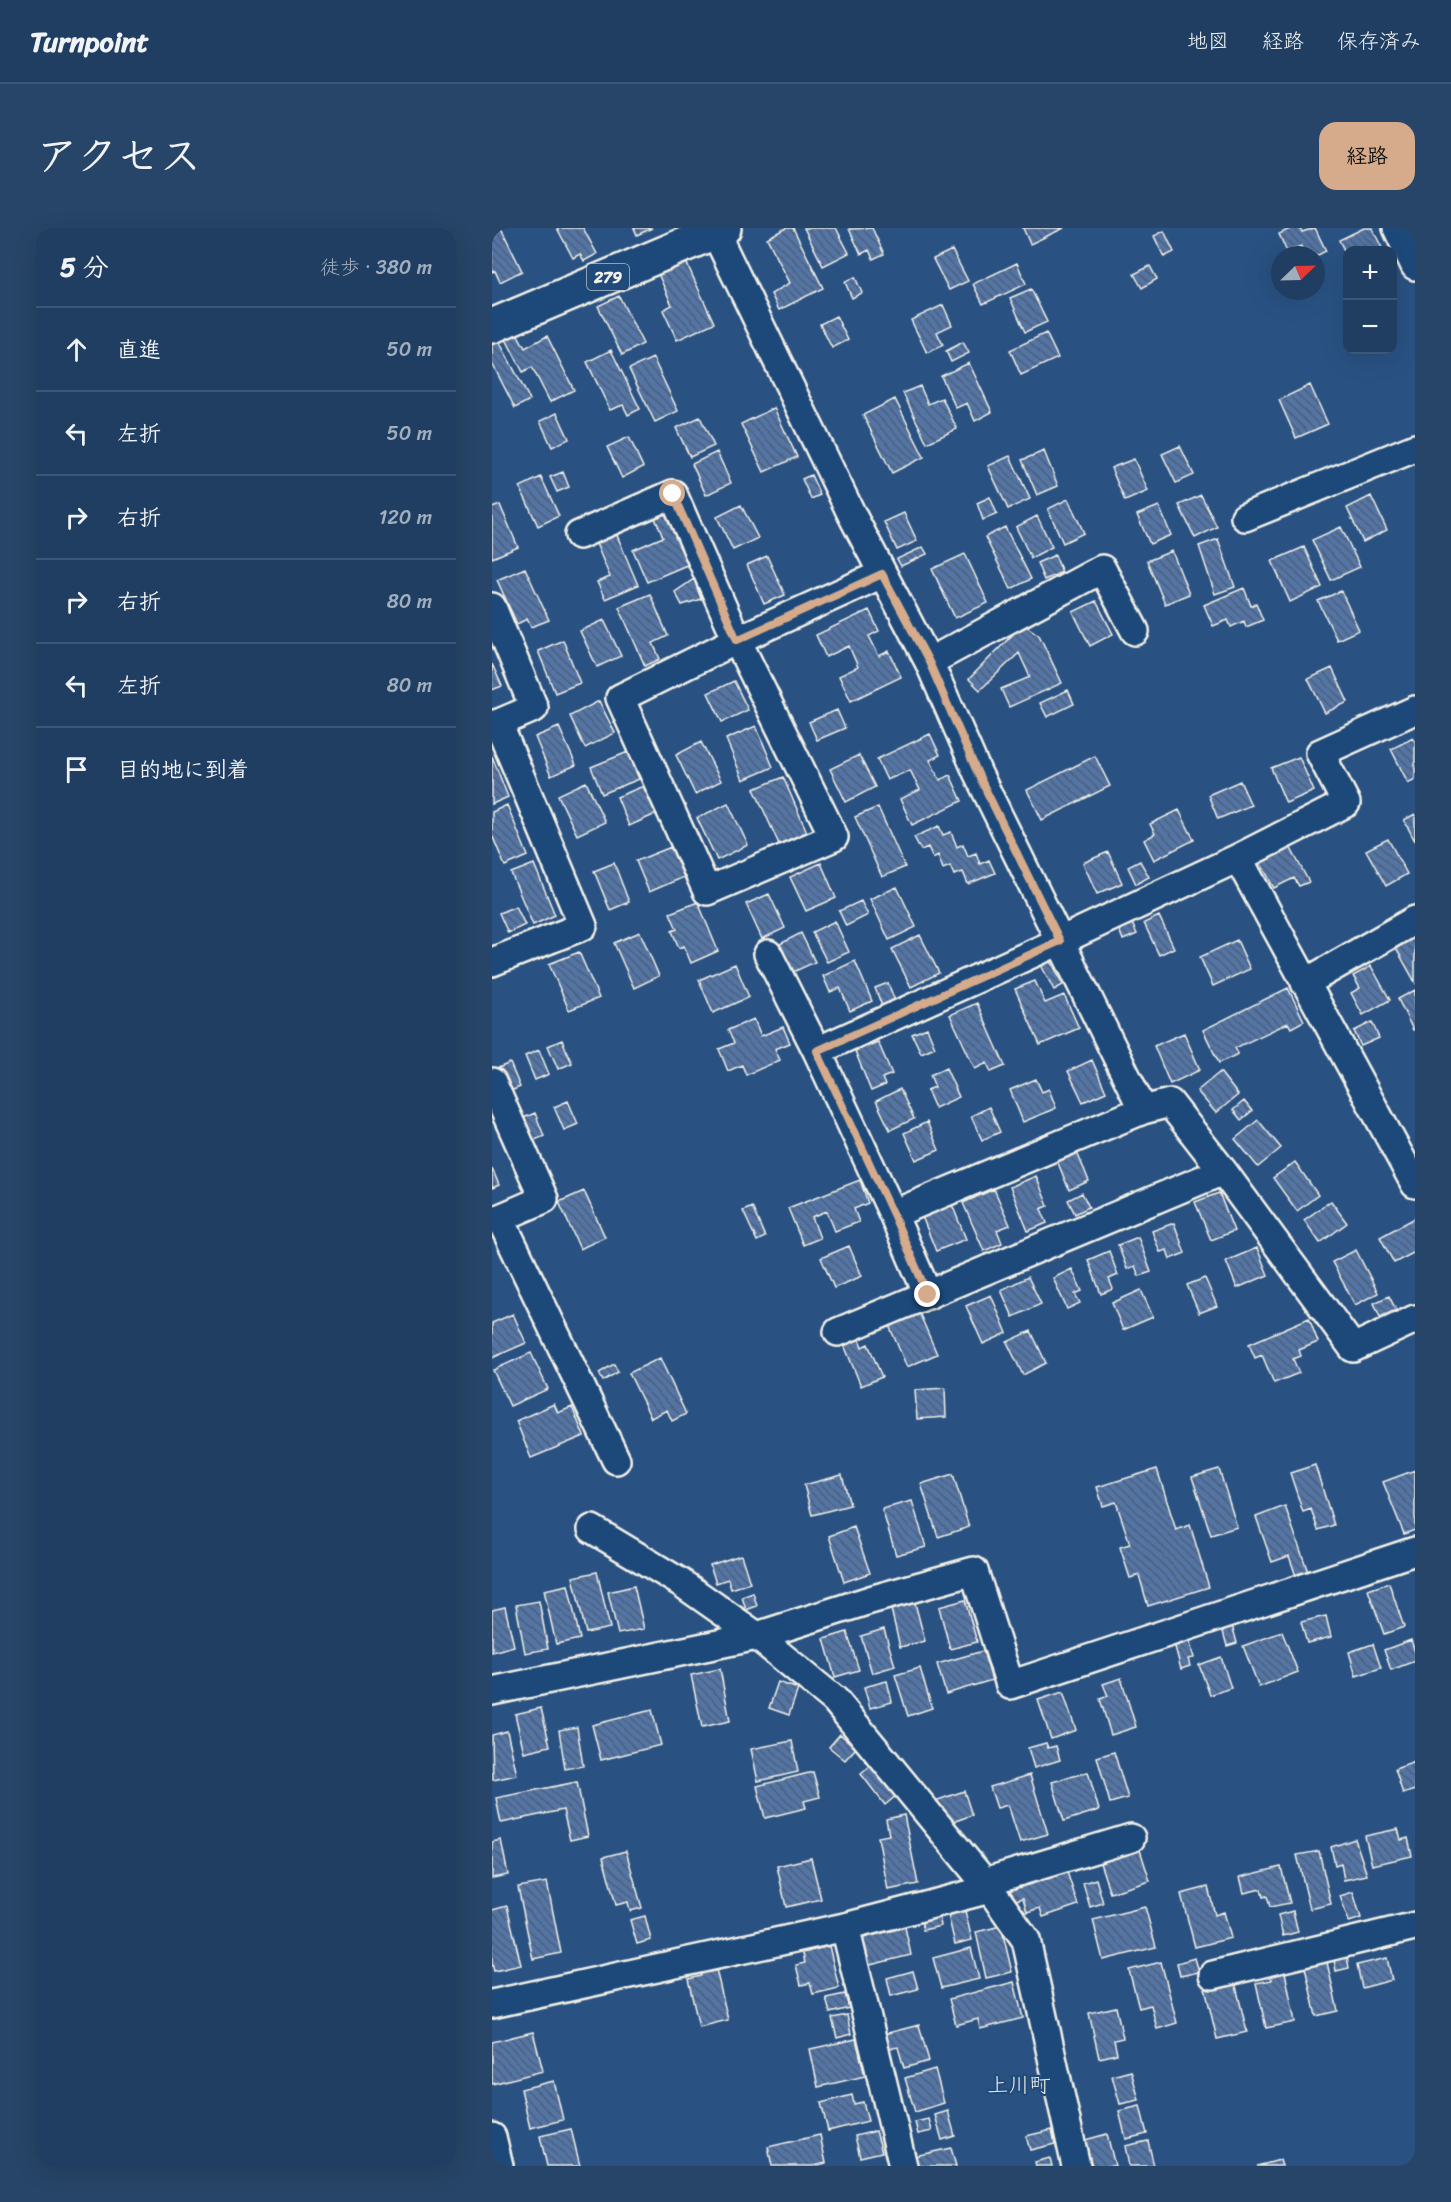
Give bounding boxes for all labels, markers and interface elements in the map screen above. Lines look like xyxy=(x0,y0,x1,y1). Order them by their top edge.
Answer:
text: Turnpoint xyxy=(30,17,149,66)
text: 地図 xyxy=(1187,22,1229,60)
text: 経路 xyxy=(1262,22,1304,60)
text: 保存済み xyxy=(1337,22,1421,60)
text: アクセス xyxy=(36,119,201,193)
button: 経路 xyxy=(1319,122,1415,190)
text: 5 分 xyxy=(60,244,109,290)
north arrow xyxy=(1271,246,1325,300)
map controls xyxy=(1343,246,1397,354)
button: + xyxy=(1343,246,1397,300)
text: 徒歩 · 380 m xyxy=(320,250,432,285)
road number: 279 xyxy=(587,264,629,290)
button: − xyxy=(1343,300,1397,354)
text: 直進 xyxy=(117,330,161,369)
text: 50 m xyxy=(387,332,432,367)
icon: ahead xyxy=(60,333,93,366)
text: 左折 xyxy=(117,414,161,453)
text: 50 m xyxy=(387,416,432,451)
icon: left xyxy=(60,417,93,450)
route start xyxy=(659,480,685,506)
text: 右折 xyxy=(117,498,161,537)
text: 120 m xyxy=(379,500,432,535)
icon: right xyxy=(60,501,93,534)
text: 右折 xyxy=(117,582,161,621)
text: 80 m xyxy=(387,584,432,619)
icon: right xyxy=(60,585,93,618)
text: 左折 xyxy=(117,666,161,705)
text: 80 m xyxy=(387,668,432,703)
icon: left xyxy=(60,669,93,702)
text: 目的地に到着 xyxy=(117,750,249,789)
icon: arrive xyxy=(60,753,93,786)
route end xyxy=(914,1281,940,1307)
district label: 上川町 xyxy=(988,2066,1051,2104)

